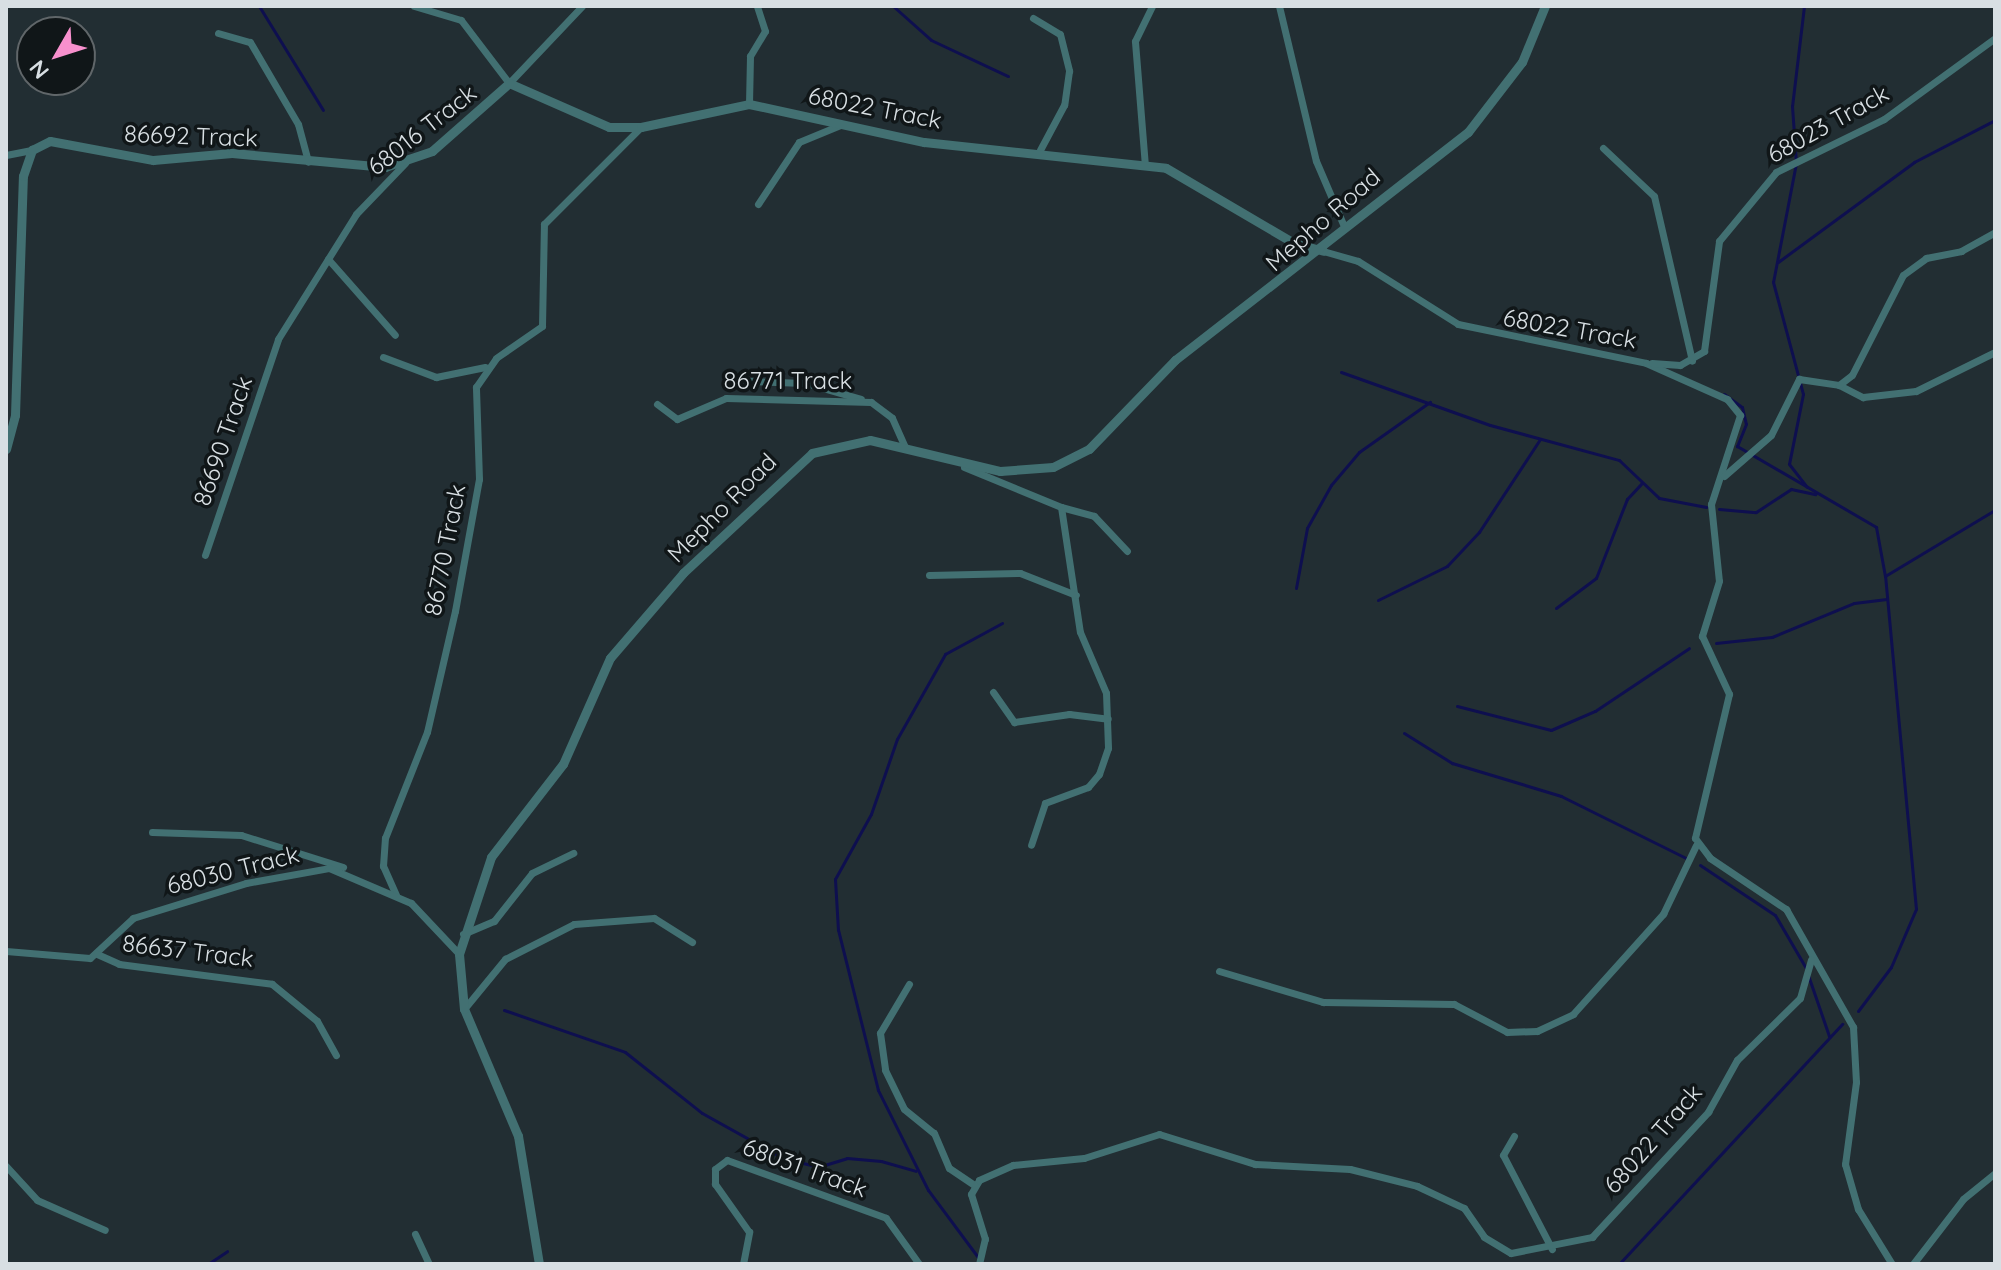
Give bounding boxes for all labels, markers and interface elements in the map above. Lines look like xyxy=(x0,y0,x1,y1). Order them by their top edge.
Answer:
north arrow xyxy=(16,16,96,96)
text: N xyxy=(23,55,55,85)
street label: 68016 Track xyxy=(362,79,482,181)
street label: 68023 Track xyxy=(1762,79,1894,169)
street label: 68022 Track xyxy=(806,81,944,135)
street label: 86692 Track xyxy=(124,119,258,153)
street label: Mepho Road xyxy=(1260,162,1386,278)
street label: 68022 Track xyxy=(1501,303,1639,355)
street label: 86771 Track xyxy=(724,367,852,395)
street label: 86690 Track xyxy=(187,373,259,509)
street label: Mepho Road xyxy=(662,448,782,568)
street label: 86770 Track xyxy=(418,482,472,618)
street label: 68030 Track xyxy=(164,840,302,900)
street label: 86637 Track xyxy=(121,929,255,973)
street label: 68022 Track xyxy=(1598,1079,1708,1199)
street label: 68031 Track xyxy=(739,1132,871,1204)

